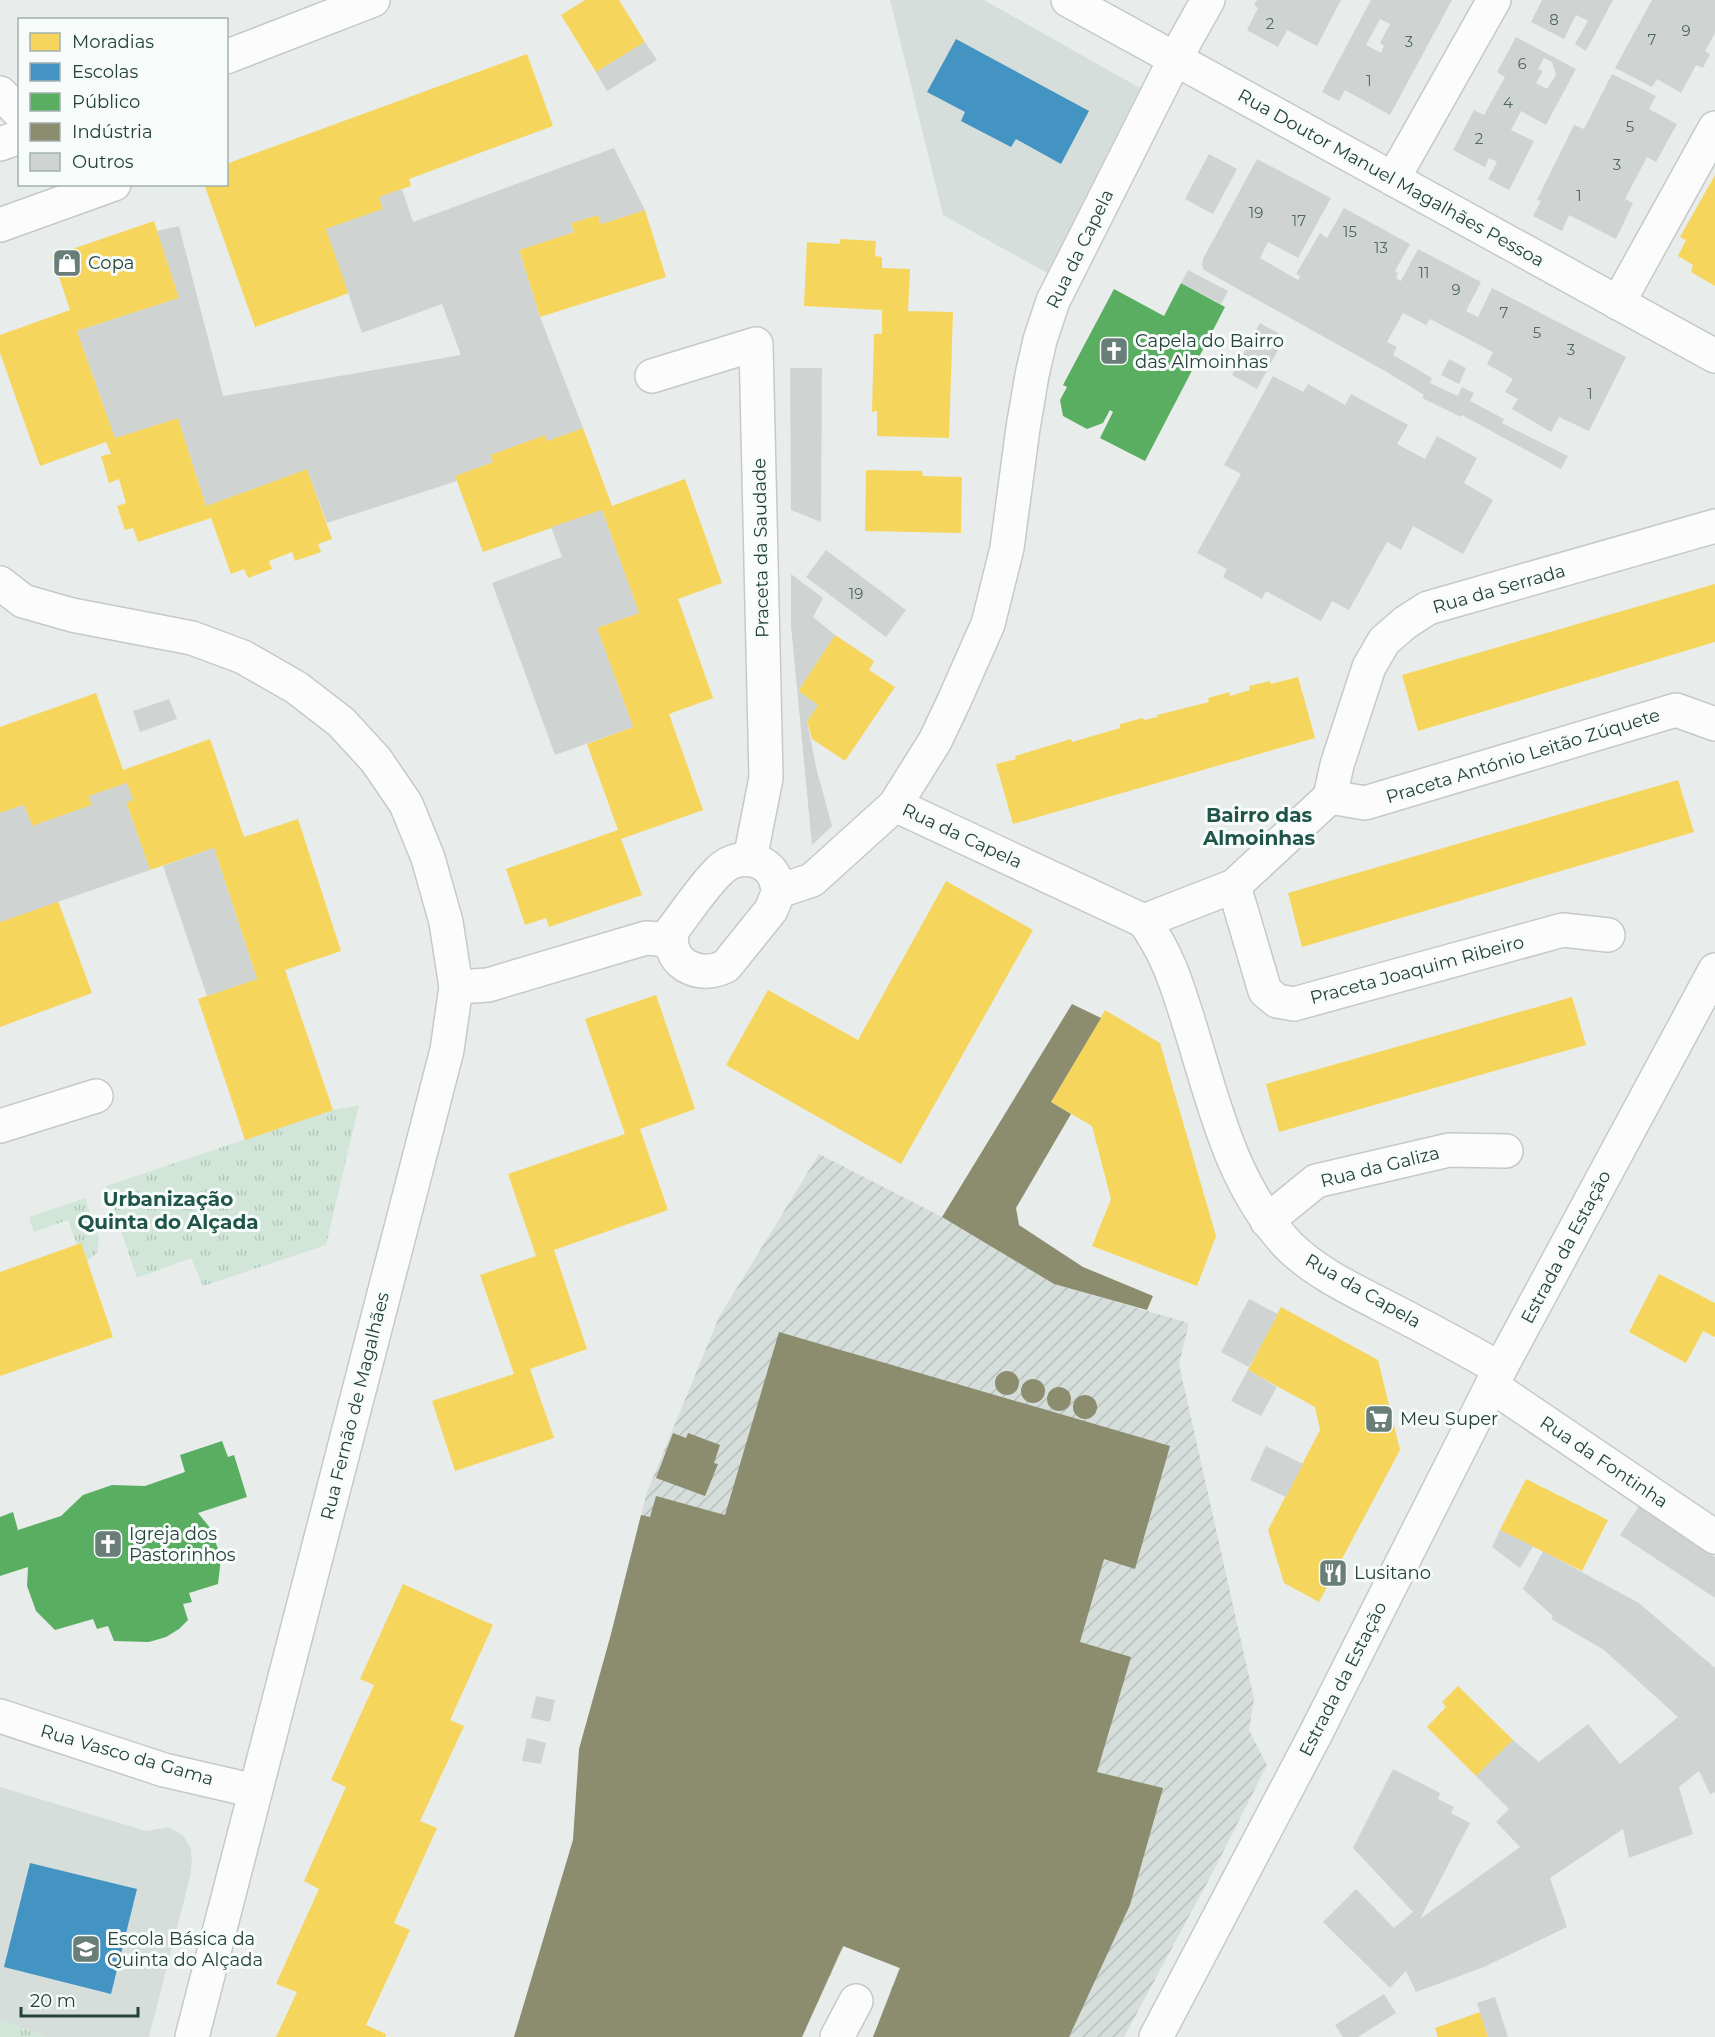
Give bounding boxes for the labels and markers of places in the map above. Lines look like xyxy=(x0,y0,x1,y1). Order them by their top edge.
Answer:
shop icon: Copa xyxy=(51,247,83,279)
place label: Copa xyxy=(88,252,134,274)
place label: Capela do Bairro das Almoinhas xyxy=(1135,330,1284,373)
church icon: Capela do Bairro das Almoinhas xyxy=(1098,335,1130,367)
supermarket icon: Meu Super xyxy=(1363,1403,1395,1435)
place label: Meu Super xyxy=(1400,1408,1498,1430)
place label: Igreja dos Pastorinhos xyxy=(129,1523,236,1566)
church icon: Igreja dos Pastorinhos xyxy=(92,1528,124,1560)
restaurant icon: Lusitano xyxy=(1317,1557,1349,1589)
place label: Lusitano xyxy=(1354,1562,1431,1584)
place label: Escola Básica da Quinta do Alçada xyxy=(107,1928,263,1971)
school or university icon: Escola Básica da Quinta do Alçada xyxy=(70,1933,102,1965)

